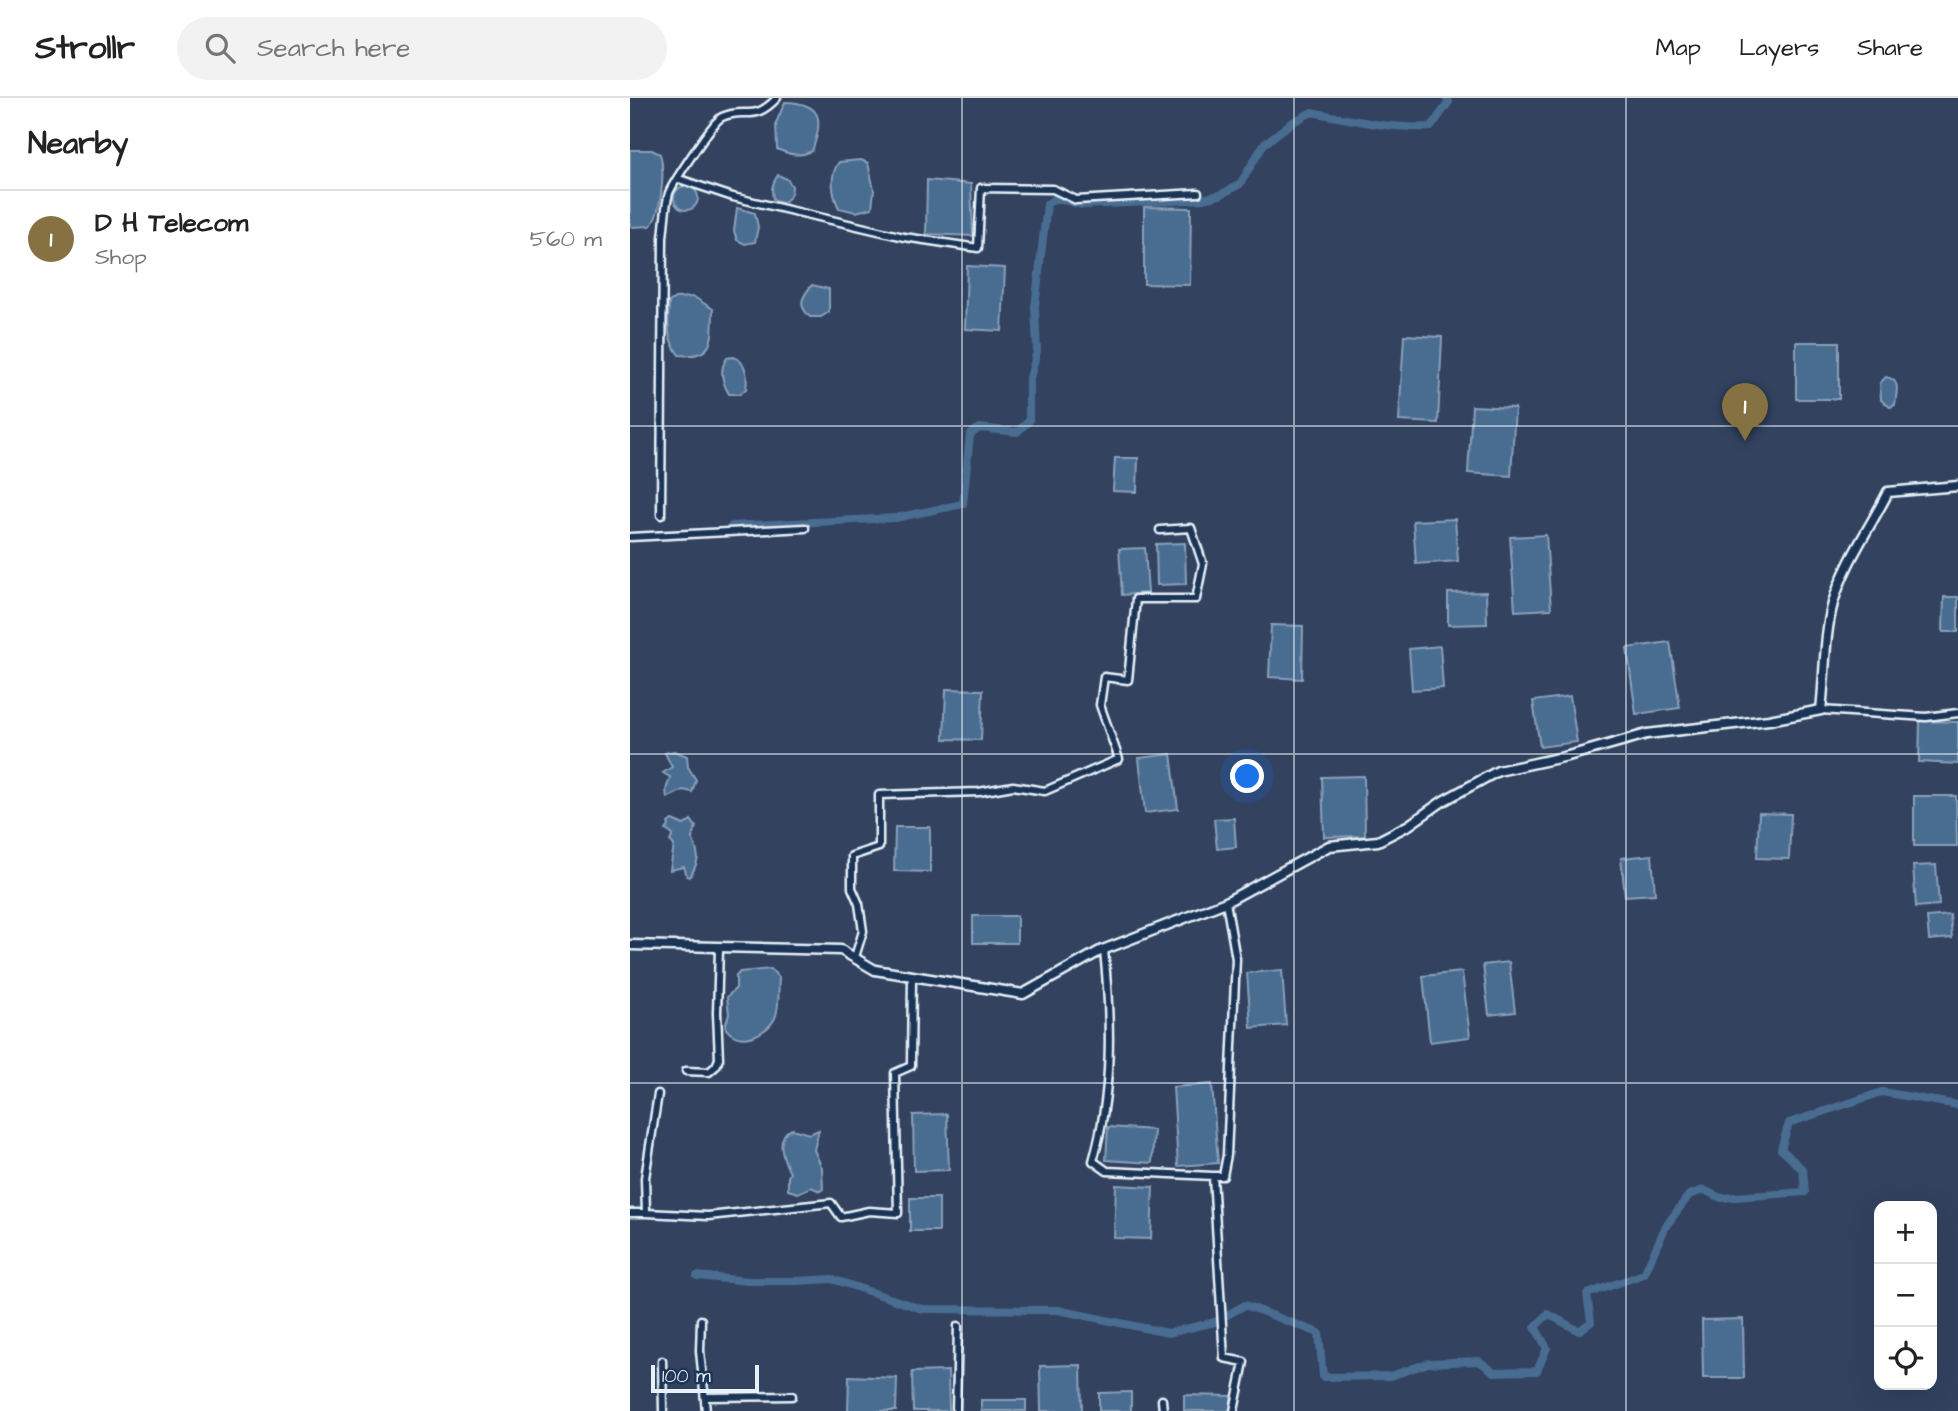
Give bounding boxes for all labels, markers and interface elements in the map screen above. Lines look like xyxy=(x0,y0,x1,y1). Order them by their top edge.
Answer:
search box xyxy=(177,17,667,80)
text: Strollr xyxy=(35,25,135,71)
icon: search xyxy=(201,29,239,67)
text: Search here xyxy=(257,30,410,66)
text: Map xyxy=(1656,31,1701,65)
text: Layers xyxy=(1739,31,1819,65)
text: Share xyxy=(1857,31,1923,65)
text: Nearby xyxy=(28,123,128,165)
text: D H Telecom xyxy=(95,205,248,241)
text: 1 xyxy=(50,223,52,255)
text: 560 m xyxy=(530,223,602,255)
text: Shop xyxy=(95,241,147,273)
pin: 1 xyxy=(1722,383,1768,441)
your location xyxy=(1230,759,1264,793)
map controls xyxy=(1874,1201,1937,1390)
button: + xyxy=(1874,1201,1937,1264)
button: − xyxy=(1874,1264,1937,1327)
button: locate xyxy=(1874,1327,1937,1390)
scale bar xyxy=(651,1362,760,1394)
text: 100 m xyxy=(662,1363,711,1390)

